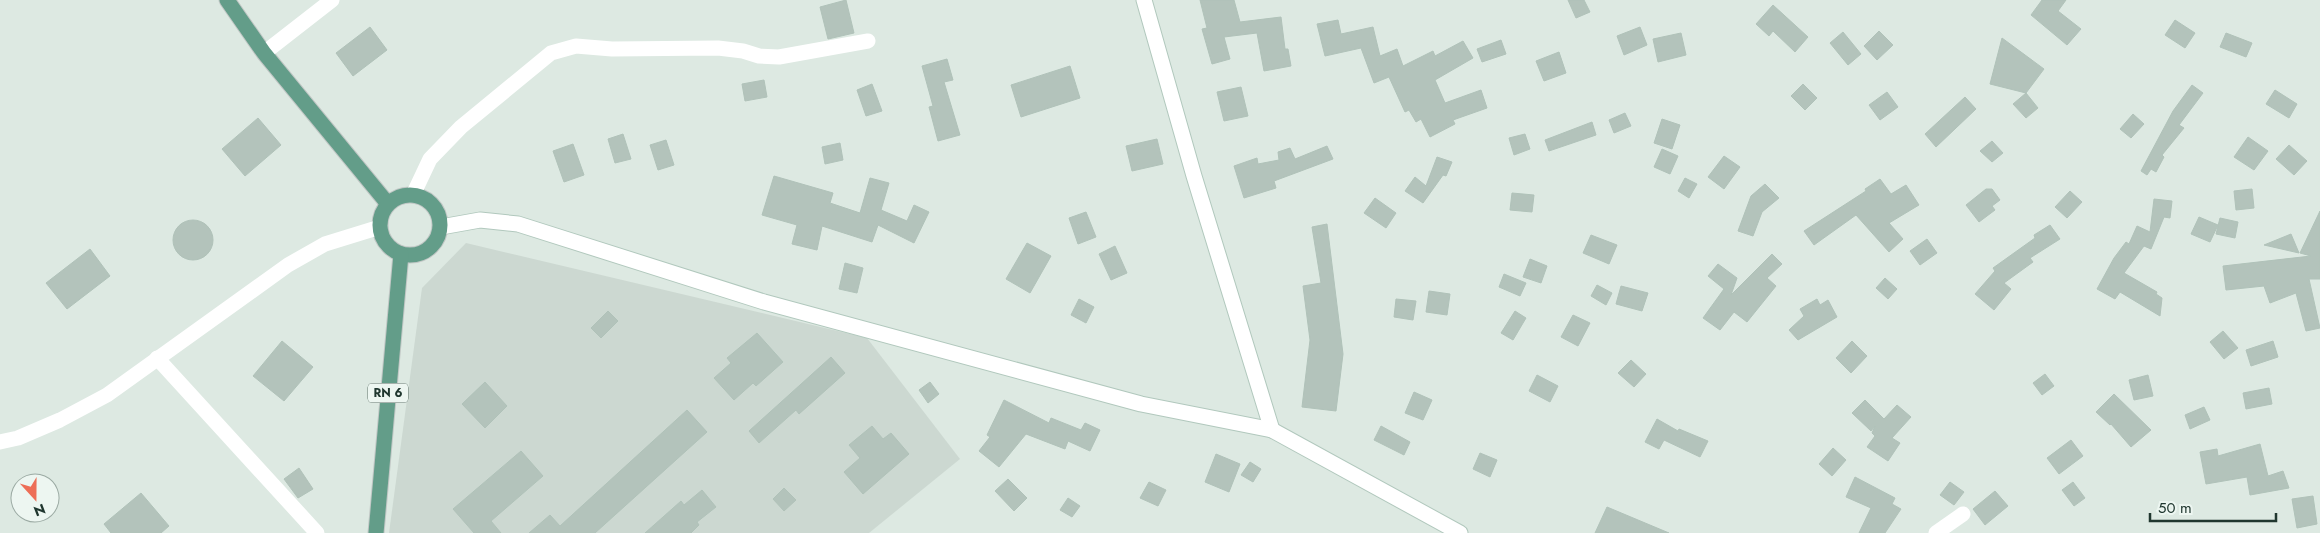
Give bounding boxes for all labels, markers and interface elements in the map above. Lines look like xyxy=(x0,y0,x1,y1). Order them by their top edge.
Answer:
road number: RN 6 xyxy=(368,383,408,402)
north arrow xyxy=(10,473,60,523)
scale bar xyxy=(2150,490,2276,522)
text: 50 m xyxy=(2158,497,2192,519)
text: N xyxy=(31,499,48,521)

